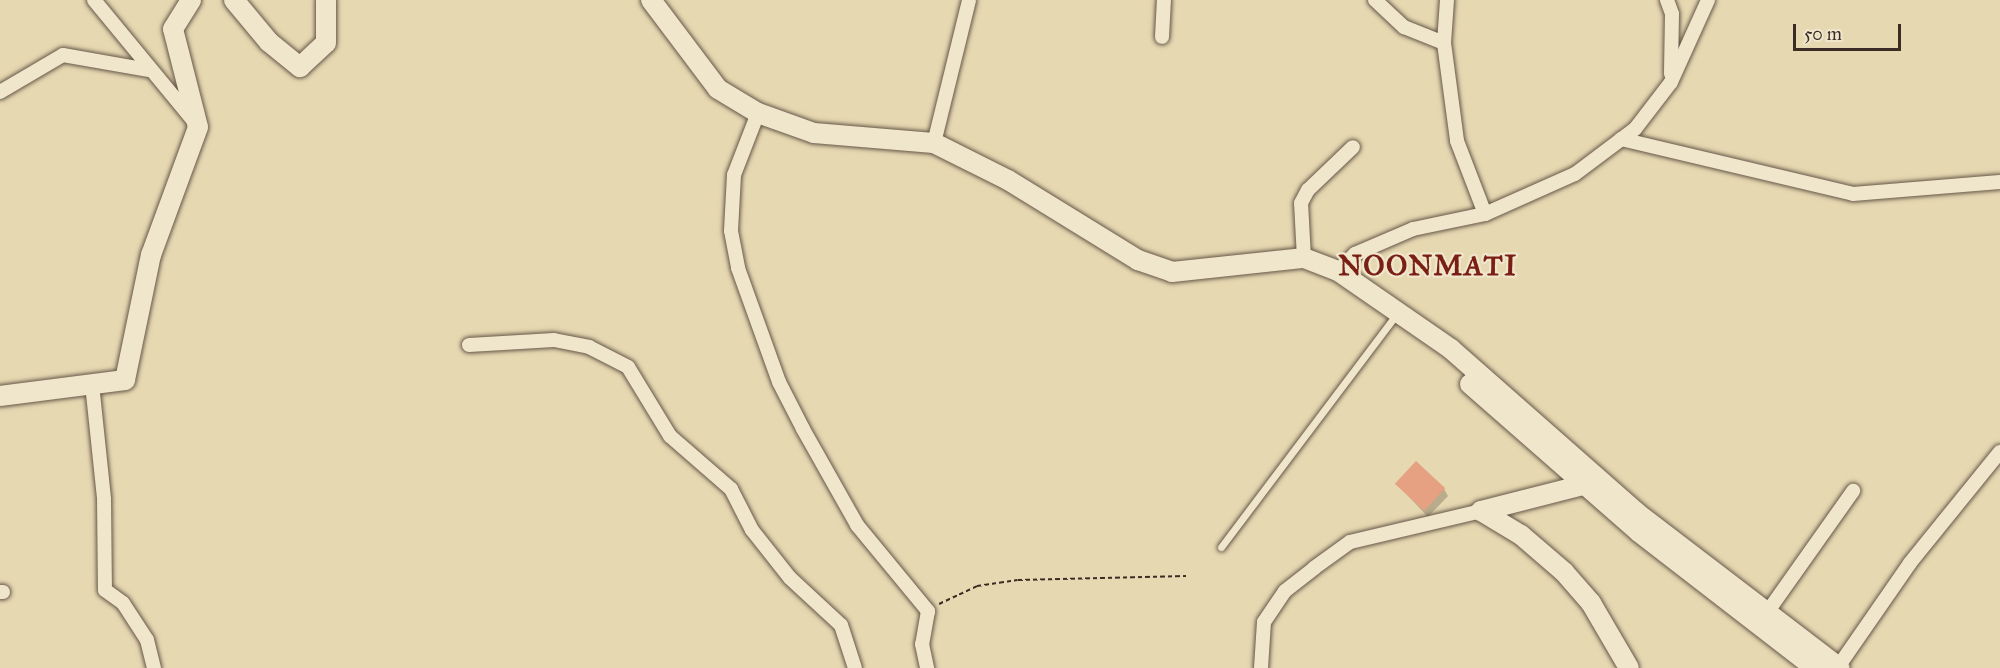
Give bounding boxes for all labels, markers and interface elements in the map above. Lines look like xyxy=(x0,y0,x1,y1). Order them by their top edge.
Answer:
scale bar xyxy=(1796,12,1904,50)
text: 50 m xyxy=(1804,23,1842,45)
district label: NOONMATI xyxy=(1338,249,1518,283)

